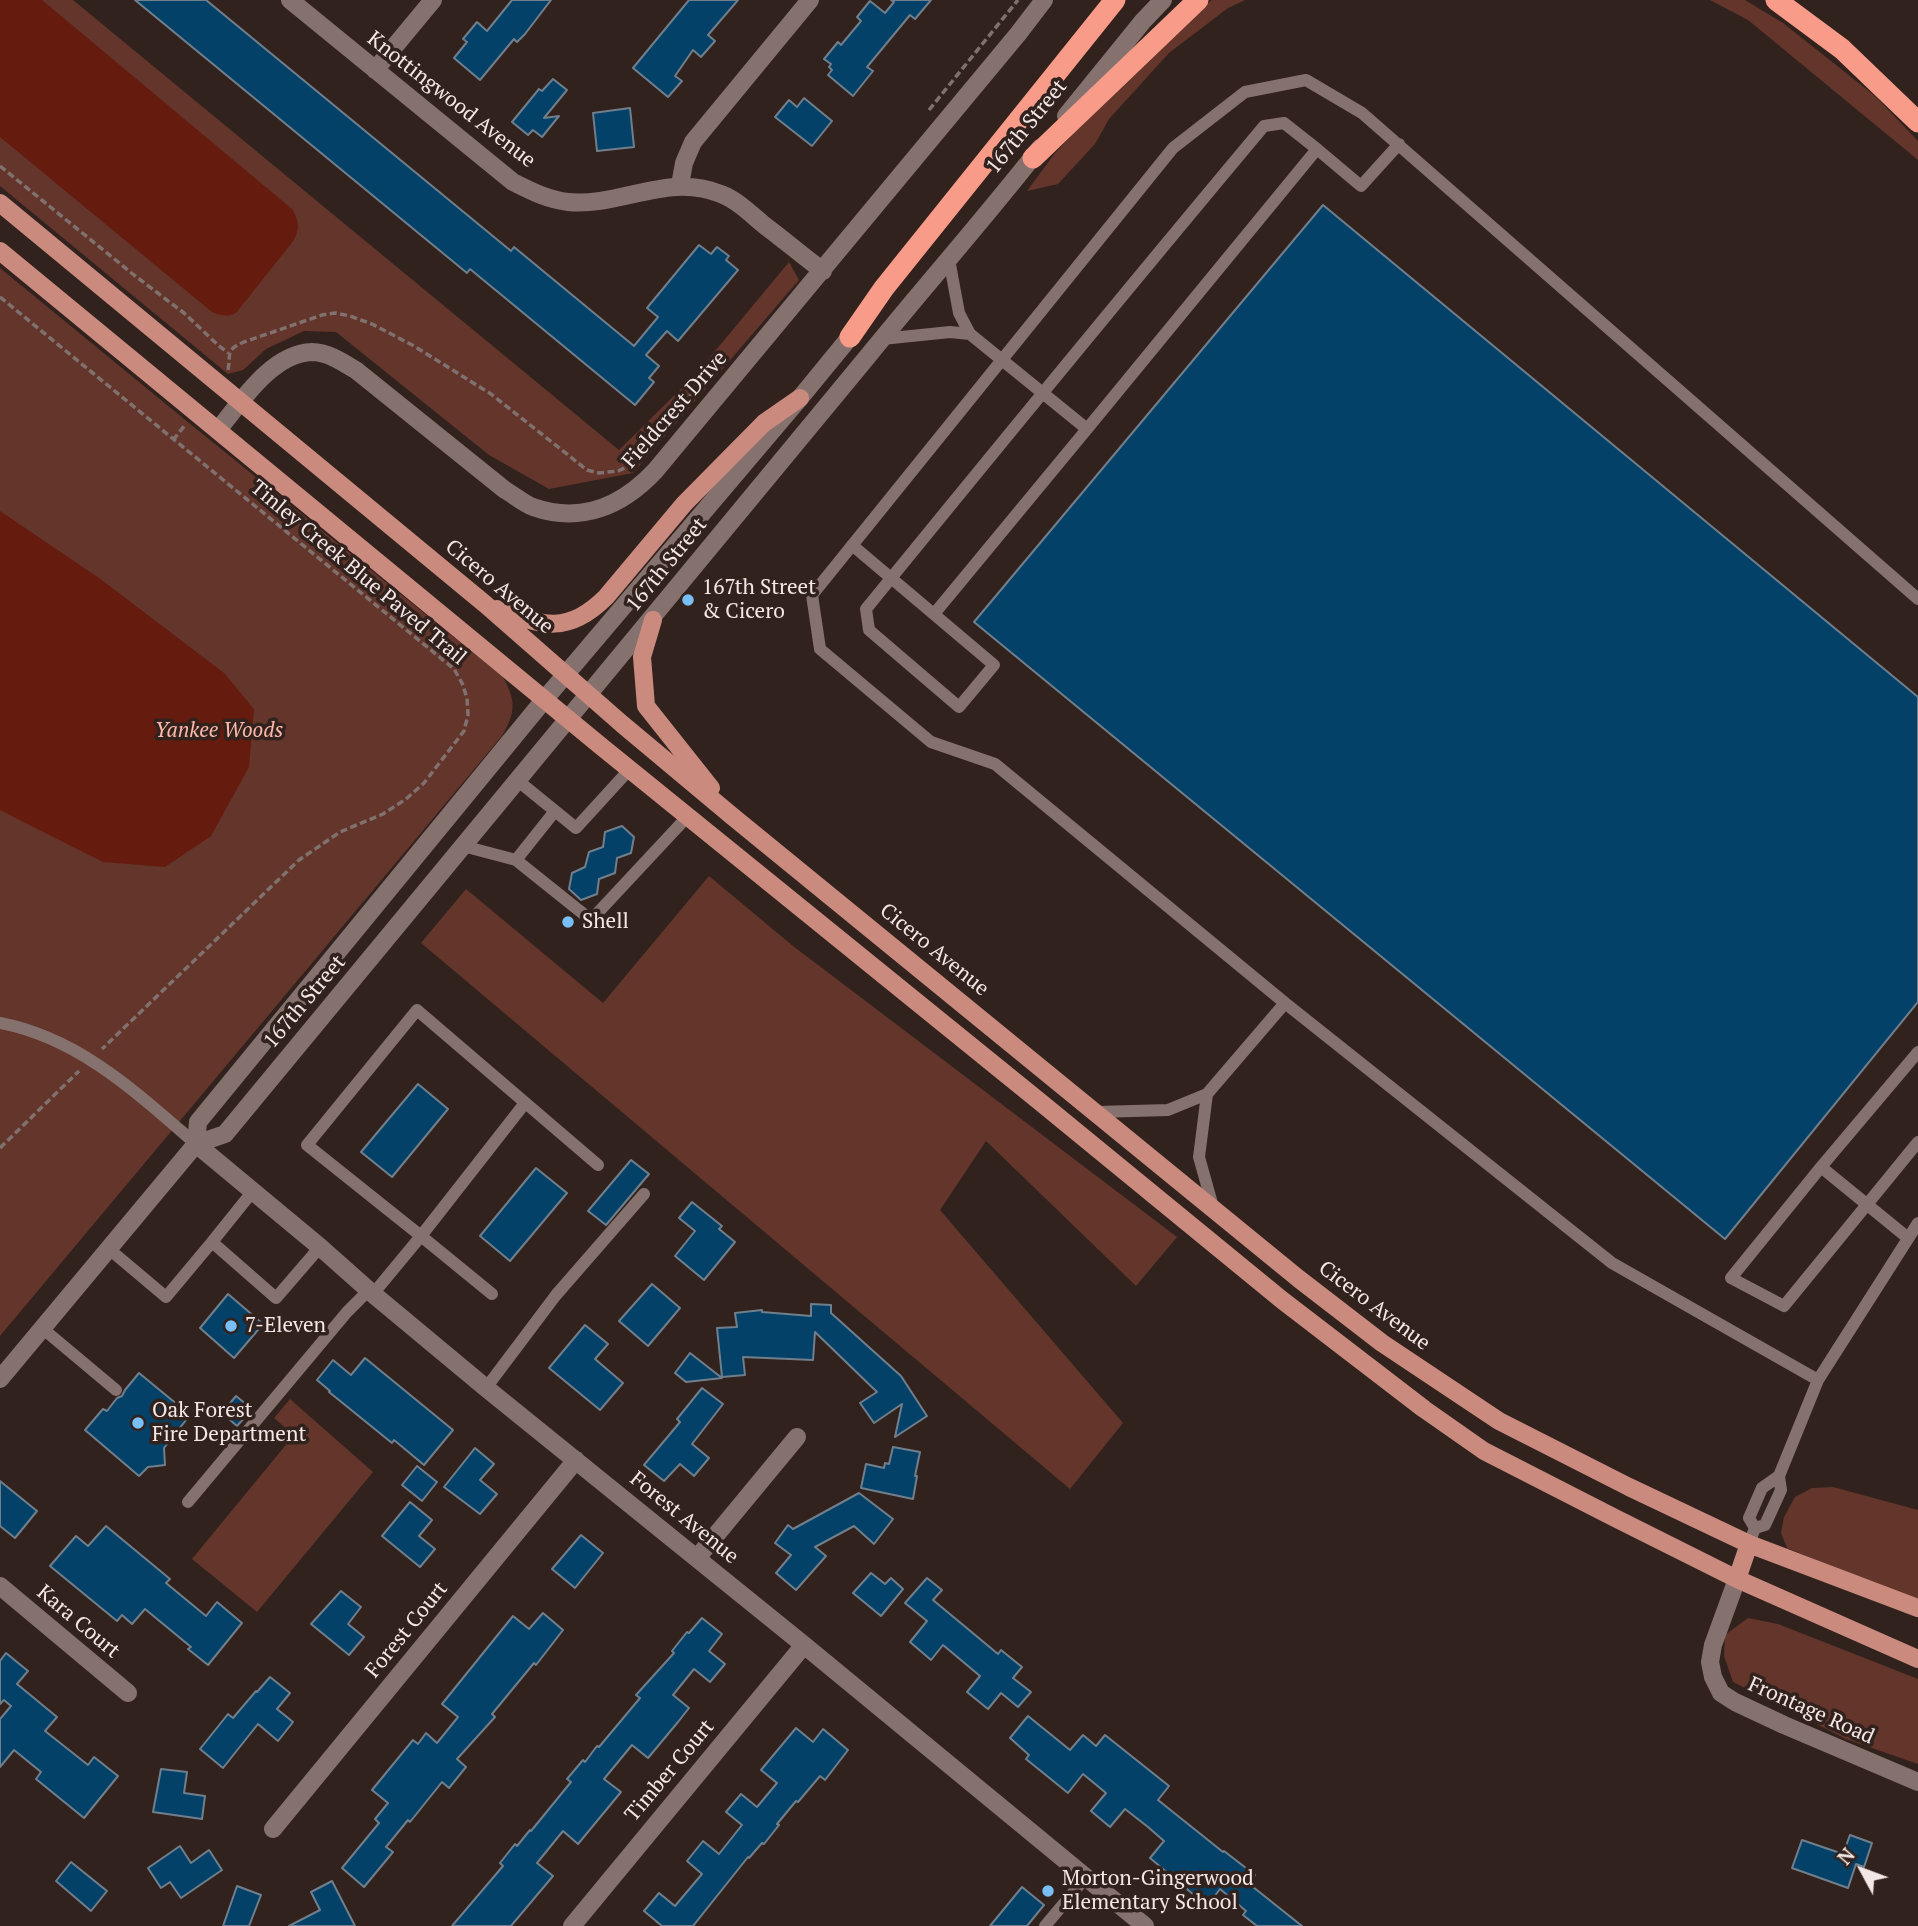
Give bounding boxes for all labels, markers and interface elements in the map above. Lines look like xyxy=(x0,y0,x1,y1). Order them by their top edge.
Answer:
street label: Knottingwood Avenue xyxy=(362,26,540,174)
street label: 167th Street xyxy=(981,75,1073,179)
street label: Fieldcrest Drive xyxy=(617,346,733,474)
street label: Tinley Creek Blue Paved Trail xyxy=(245,475,471,671)
street label: 167th Street xyxy=(621,513,713,617)
street label: Cicero Avenue xyxy=(440,534,558,640)
place label: 167th Street & Cicero xyxy=(702,575,816,625)
marker: 167th Street & Cicero xyxy=(680,592,696,608)
park label: Yankee Woods xyxy=(155,718,283,744)
street label: Cicero Avenue xyxy=(874,898,994,1002)
place label: Shell xyxy=(582,909,629,935)
marker: Shell xyxy=(560,914,576,930)
street label: 167th Street xyxy=(259,950,351,1054)
street label: Cicero Avenue xyxy=(1313,1256,1435,1356)
place label: 7-Eleven xyxy=(245,1313,326,1339)
marker: 7-Eleven xyxy=(223,1318,239,1334)
place label: Oak Forest Fire Department xyxy=(152,1398,306,1448)
marker: Oak Forest Fire Department xyxy=(130,1415,146,1431)
street label: Forest Avenue xyxy=(625,1467,743,1569)
street label: Forest Court xyxy=(361,1577,453,1683)
street label: Kara Court xyxy=(31,1580,125,1664)
street label: Frontage Road xyxy=(1744,1672,1878,1750)
street label: Timber Court xyxy=(620,1715,720,1827)
north arrow xyxy=(1827,1835,1897,1905)
text: N xyxy=(1832,1842,1860,1870)
place label: Morton-Gingerwood Elementary School xyxy=(1062,1866,1254,1916)
marker: Morton-Gingerwood Elementary School xyxy=(1040,1883,1056,1899)

